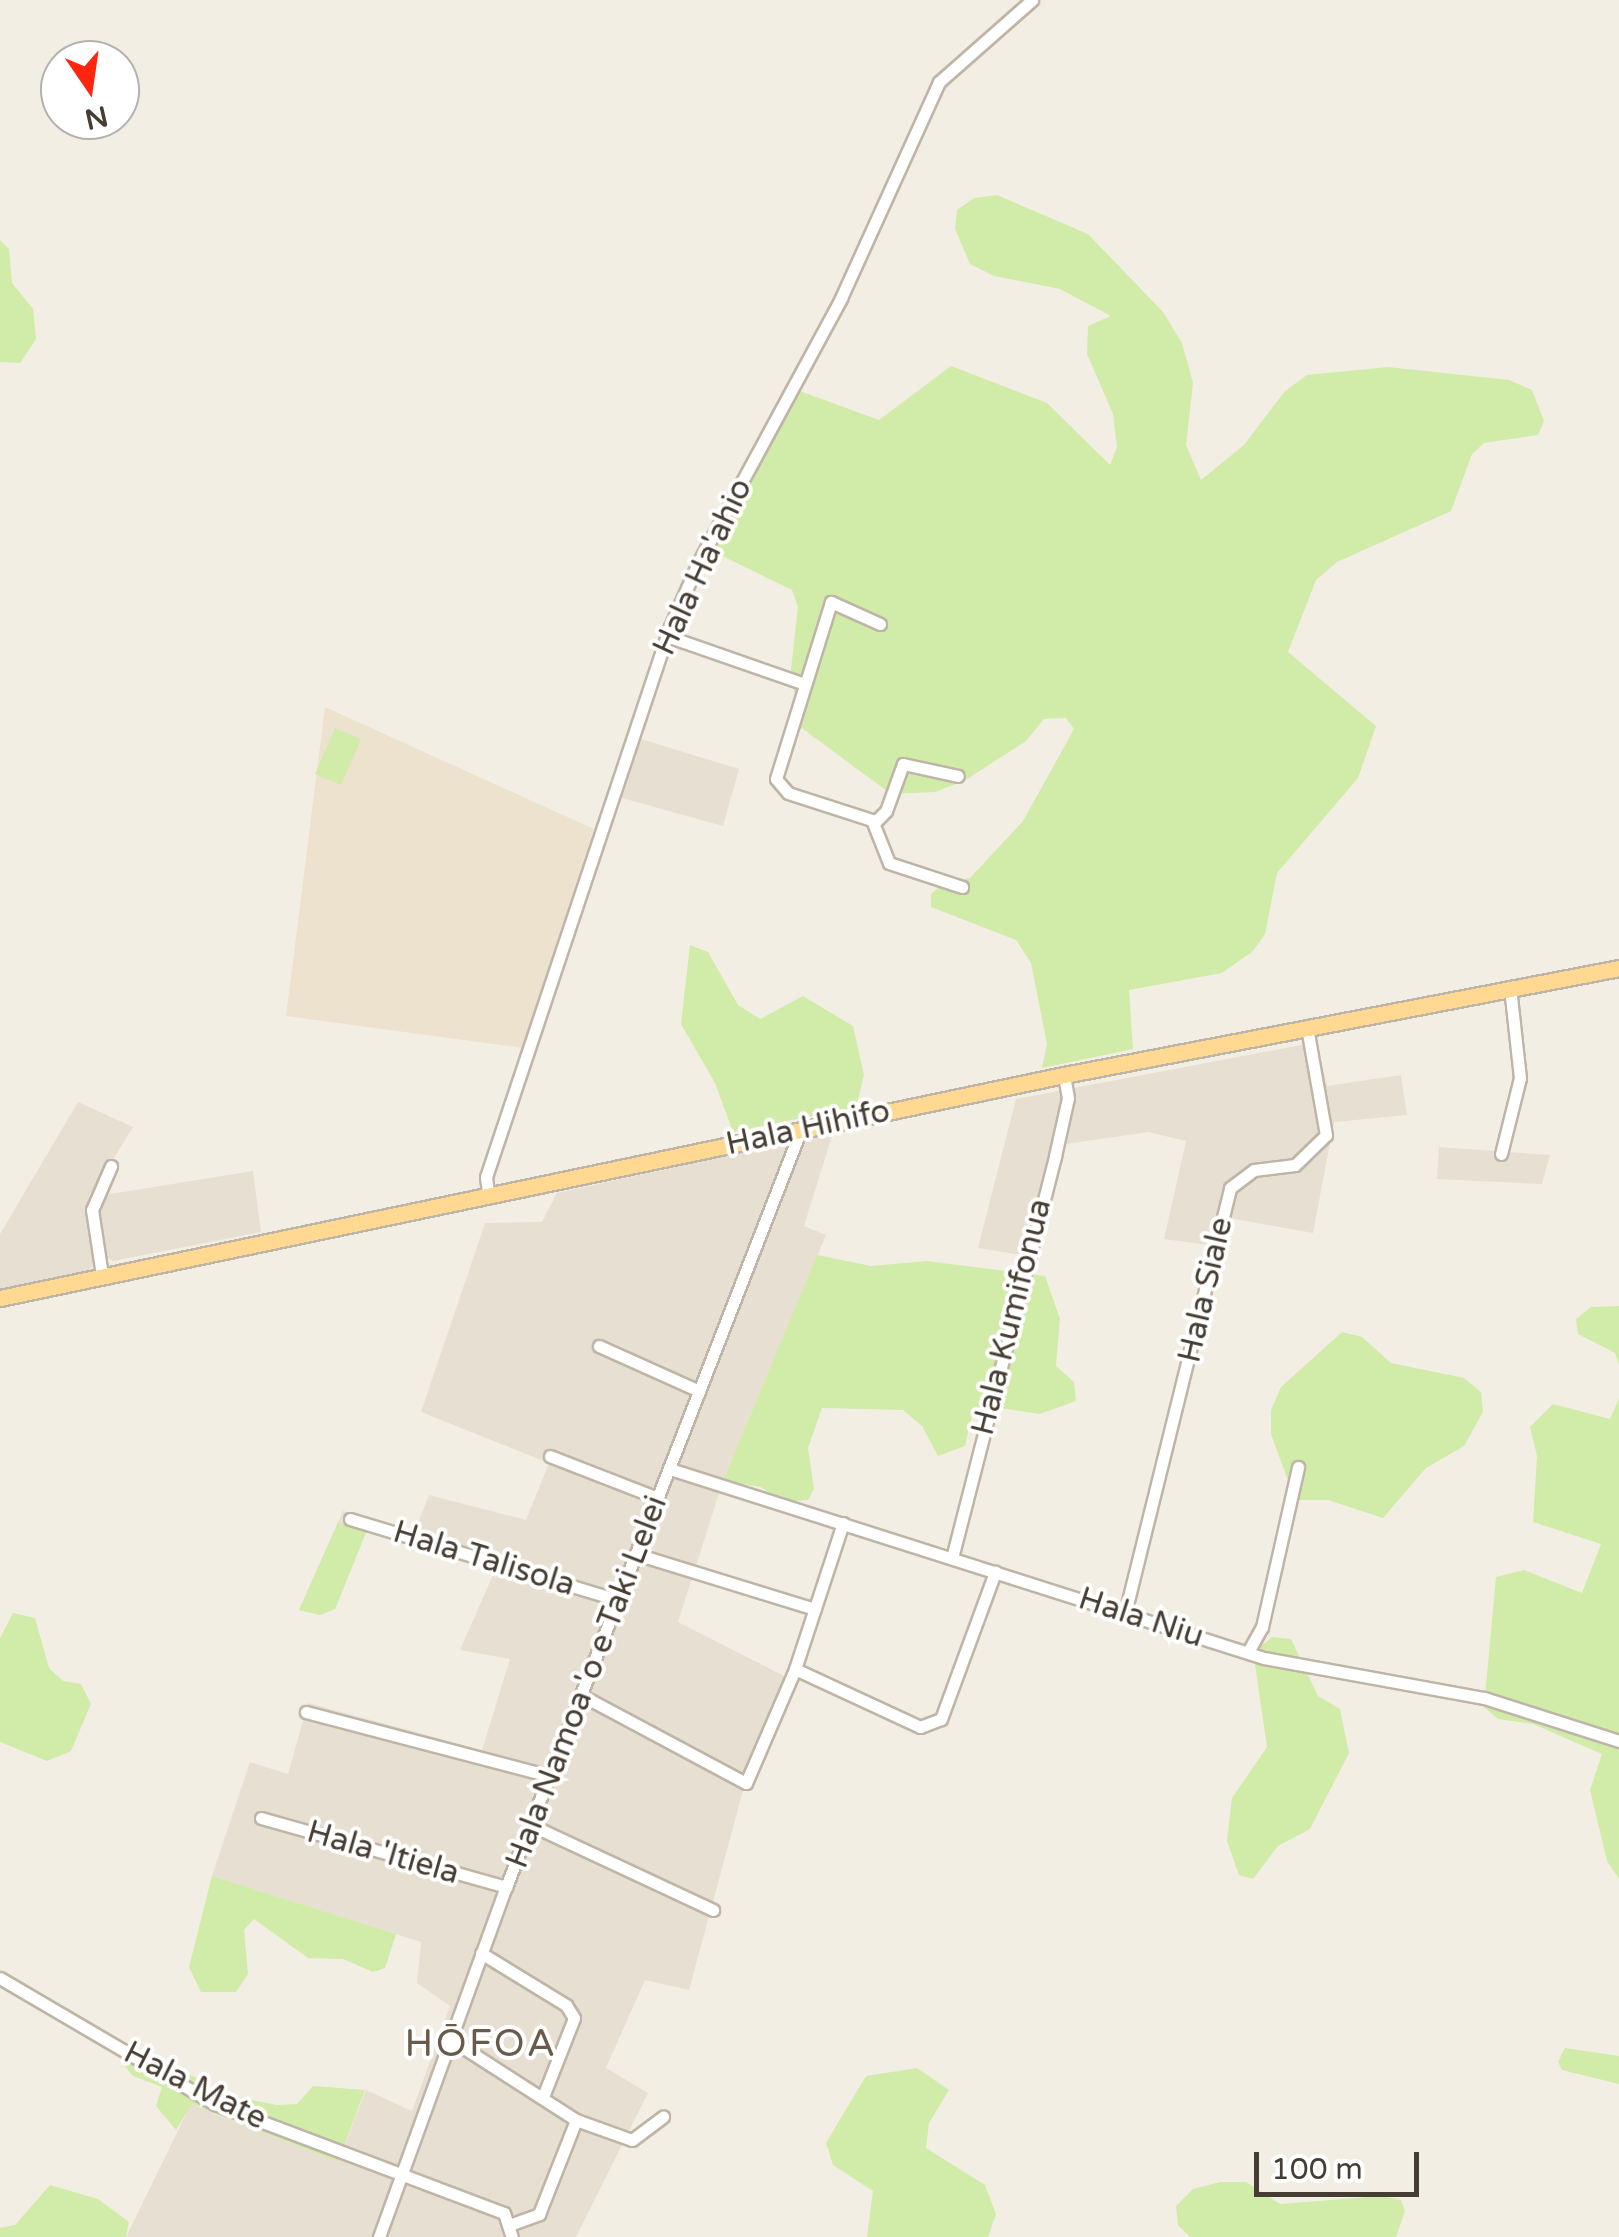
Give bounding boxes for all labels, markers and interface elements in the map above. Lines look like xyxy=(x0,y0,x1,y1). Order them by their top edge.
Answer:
north arrow xyxy=(40,40,140,140)
text: N xyxy=(82,98,111,136)
street label: Hala Ha'ahio xyxy=(645,473,761,661)
street label: Hala Hihifo xyxy=(723,1092,893,1164)
street label: Hala Kumifonua xyxy=(964,1195,1060,1439)
street label: Hala Siale xyxy=(1171,1214,1241,1366)
street label: Hala Namoa 'o e Taki Lelei xyxy=(498,1490,676,1874)
street label: Hala Talisola xyxy=(388,1513,580,1605)
street label: Hala Niu xyxy=(1074,1580,1208,1656)
street label: Hala 'Itiela xyxy=(302,1813,464,1893)
district label: HŌFOA xyxy=(404,2022,558,2068)
street label: Hala Mate xyxy=(117,2034,273,2138)
scale bar xyxy=(1259,2132,1424,2194)
text: 100 m xyxy=(1271,2151,1363,2188)

